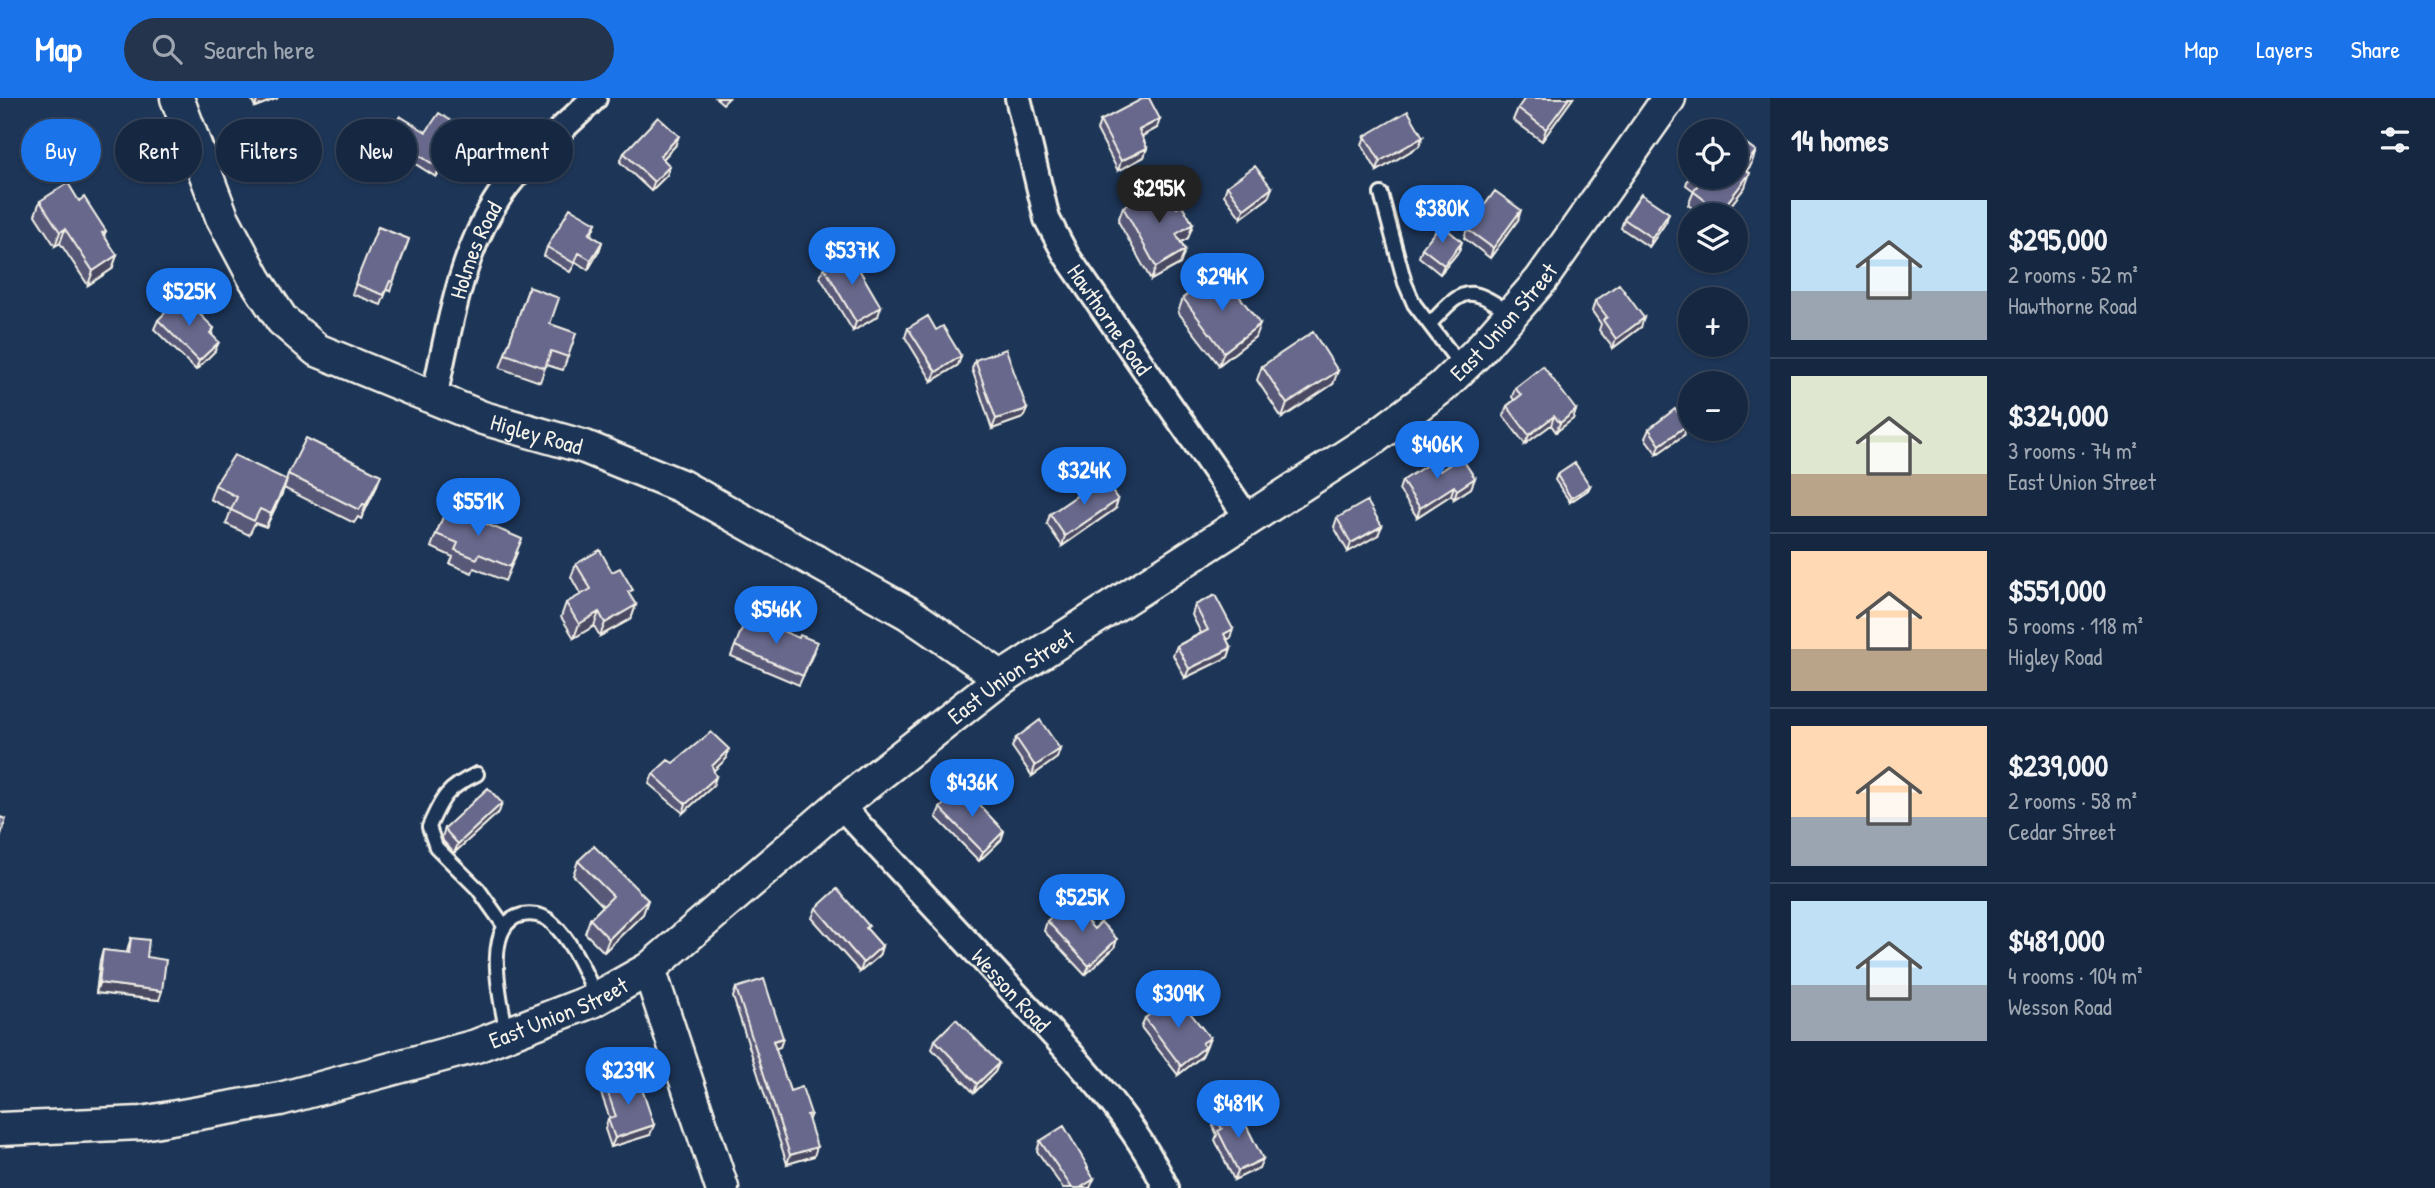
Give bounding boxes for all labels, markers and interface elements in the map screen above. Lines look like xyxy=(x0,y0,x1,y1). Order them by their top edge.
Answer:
search box xyxy=(124,18,614,81)
text: Map xyxy=(35,27,82,71)
icon: search xyxy=(148,30,186,68)
text: Search here xyxy=(204,32,315,67)
text: Map xyxy=(2184,33,2218,65)
text: Layers xyxy=(2256,33,2313,65)
text: Share xyxy=(2351,33,2400,65)
chip: Buy xyxy=(21,119,101,182)
chip: Rent xyxy=(115,119,202,182)
chip: Filters xyxy=(216,119,322,182)
chip: New xyxy=(336,119,417,182)
chip: Apartment xyxy=(431,119,573,182)
map controls xyxy=(1678,119,1748,441)
button: locate xyxy=(1678,119,1748,189)
text: 14 homes xyxy=(1791,120,1889,160)
icon: filters xyxy=(2376,121,2414,159)
pin: $295K xyxy=(1110,166,1208,225)
text: $295K xyxy=(1133,172,1185,203)
pin: $380K xyxy=(1393,186,1491,245)
text: $380K xyxy=(1415,192,1469,223)
street label: Holmes Road xyxy=(441,195,508,302)
button: layers xyxy=(1678,203,1748,273)
text: $295,000 xyxy=(2008,219,2107,259)
pin: $537K xyxy=(803,228,901,287)
icon: home xyxy=(1847,228,1931,312)
text: $537K xyxy=(824,234,880,265)
pin: $294K xyxy=(1173,254,1271,313)
street label: East Union Street xyxy=(1442,256,1565,387)
street label: Hawthorne Road xyxy=(1061,257,1160,381)
text: 2 rooms · 52 m² xyxy=(2008,259,2138,290)
text: $294K xyxy=(1196,260,1248,291)
pin: $525K xyxy=(140,268,238,328)
text: $525K xyxy=(162,275,216,306)
button: + xyxy=(1678,287,1748,357)
text: Hawthorne Road xyxy=(2008,290,2137,321)
button: − xyxy=(1678,371,1748,441)
text: $324,000 xyxy=(2008,395,2108,435)
icon: home xyxy=(1847,404,1931,488)
street label: Higley Road xyxy=(487,406,586,461)
pin: $406K xyxy=(1388,422,1486,481)
text: $406K xyxy=(1411,428,1463,459)
text: 3 rooms · 74 m² xyxy=(2008,435,2137,466)
pin: $324K xyxy=(1035,448,1133,507)
text: $324K xyxy=(1057,454,1111,485)
text: East Union Street xyxy=(2008,466,2156,497)
pin: $551K xyxy=(429,478,527,538)
text: $551K xyxy=(452,485,504,516)
text: $551,000 xyxy=(2008,570,2106,610)
icon: home xyxy=(1847,579,1931,663)
pin: $546K xyxy=(727,587,825,646)
text: $546K xyxy=(750,593,802,624)
text: 5 rooms · 118 m² xyxy=(2008,610,2143,641)
street label: East Union Street xyxy=(941,620,1081,731)
text: Higley Road xyxy=(2008,641,2102,672)
text: $239,000 xyxy=(2008,745,2108,785)
icon: home xyxy=(1847,754,1931,838)
pin: $436K xyxy=(923,760,1021,819)
text: $436K xyxy=(946,766,998,797)
text: 2 rooms · 58 m² xyxy=(2008,785,2137,816)
text: Cedar Street xyxy=(2008,816,2115,847)
pin: $525K xyxy=(1033,874,1131,934)
text: $525K xyxy=(1055,881,1109,912)
text: $481,000 xyxy=(2008,920,2105,960)
icon: home xyxy=(1847,929,1931,1013)
street label: Wesson Road xyxy=(965,941,1058,1038)
text: 4 rooms · 104 m² xyxy=(2008,960,2142,991)
street label: East Union Street xyxy=(484,968,634,1055)
pin: $309K xyxy=(1129,970,1227,1030)
text: $309K xyxy=(1152,977,1204,1008)
text: Wesson Road xyxy=(2008,991,2112,1022)
pin: $239K xyxy=(579,1048,677,1107)
text: $239K xyxy=(601,1054,655,1085)
pin: $481K xyxy=(1189,1080,1287,1140)
text: $481K xyxy=(1213,1087,1263,1118)

